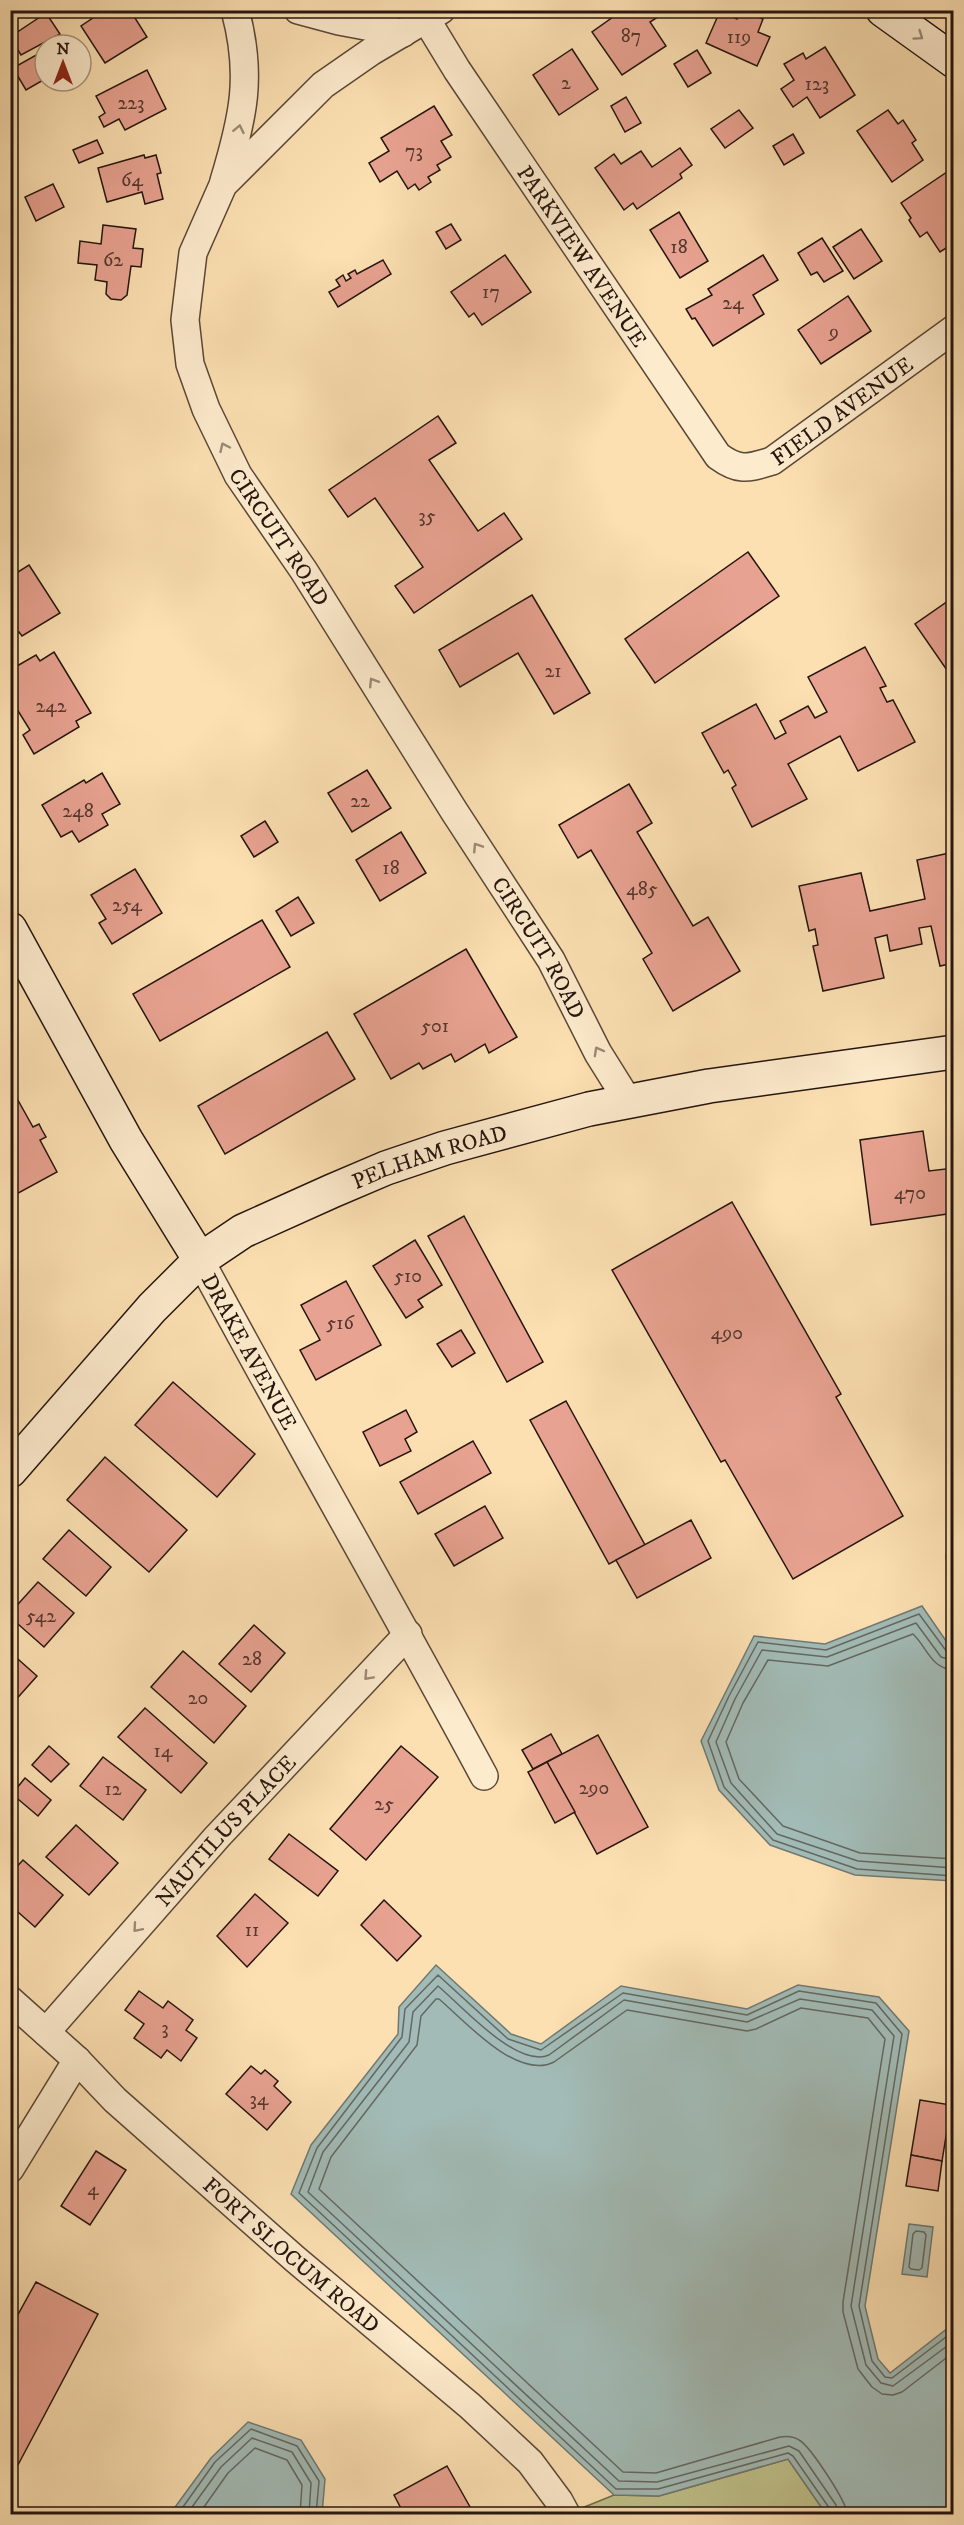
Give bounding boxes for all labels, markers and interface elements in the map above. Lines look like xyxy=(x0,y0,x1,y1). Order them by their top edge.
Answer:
house number: 87 xyxy=(621,24,641,49)
house number: 119 xyxy=(727,25,751,50)
one-way arrow xyxy=(912,29,923,40)
north arrow xyxy=(33,33,93,93)
text: N xyxy=(56,39,70,59)
house number: 2 xyxy=(561,71,571,96)
house number: 123 xyxy=(805,72,829,97)
house number: 223 xyxy=(117,91,145,116)
one-way arrow xyxy=(232,124,245,134)
house number: 73 xyxy=(405,139,423,164)
street label: PARKVIEW AVENUE xyxy=(510,161,652,353)
house number: 64 xyxy=(121,168,143,193)
house number: 18 xyxy=(670,235,688,260)
house number: 62 xyxy=(103,248,123,273)
house number: 17 xyxy=(482,280,500,305)
house number: 24 xyxy=(722,291,744,316)
house number: 9 xyxy=(828,320,839,345)
street label: FIELD AVENUE xyxy=(766,351,919,472)
one-way arrow xyxy=(220,442,232,453)
street label: CIRCUIT ROAD xyxy=(222,463,334,611)
house number: 35 xyxy=(418,504,436,529)
house number: 21 xyxy=(544,659,562,684)
one-way arrow xyxy=(369,678,381,688)
house number: 242 xyxy=(35,694,67,719)
house number: 22 xyxy=(350,789,370,814)
house number: 248 xyxy=(62,799,94,824)
one-way arrow xyxy=(473,843,484,854)
house number: 18 xyxy=(382,856,400,881)
street label: CIRCUIT ROAD xyxy=(485,872,590,1023)
house number: 485 xyxy=(626,877,658,902)
house number: 254 xyxy=(112,893,143,918)
house number: 501 xyxy=(421,1014,449,1039)
one-way arrow xyxy=(593,1047,605,1057)
street label: PELHAM ROAD xyxy=(348,1120,510,1196)
house number: 470 xyxy=(894,1181,926,1206)
house number: 510 xyxy=(394,1264,422,1289)
street label: DRAKE AVENUE xyxy=(195,1269,302,1435)
house number: 516 xyxy=(326,1311,354,1336)
house number: 490 xyxy=(711,1321,743,1346)
house number: 542 xyxy=(26,1604,56,1629)
house number: 28 xyxy=(242,1647,262,1672)
one-way arrow xyxy=(364,1670,375,1680)
house number: 20 xyxy=(188,1686,208,1711)
house number: 14 xyxy=(154,1739,173,1764)
street label: NAUTILUS PLACE xyxy=(150,1750,302,1913)
house number: 290 xyxy=(579,1776,609,1801)
house number: 12 xyxy=(104,1777,122,1802)
house number: 25 xyxy=(374,1792,394,1817)
house number: 11 xyxy=(245,1918,259,1943)
one-way arrow xyxy=(133,1922,144,1932)
house number: 3 xyxy=(161,2016,169,2041)
house number: 34 xyxy=(250,2087,269,2112)
street label: FORT SLOCUM ROAD xyxy=(197,2172,385,2339)
house number: 4 xyxy=(87,2177,99,2202)

